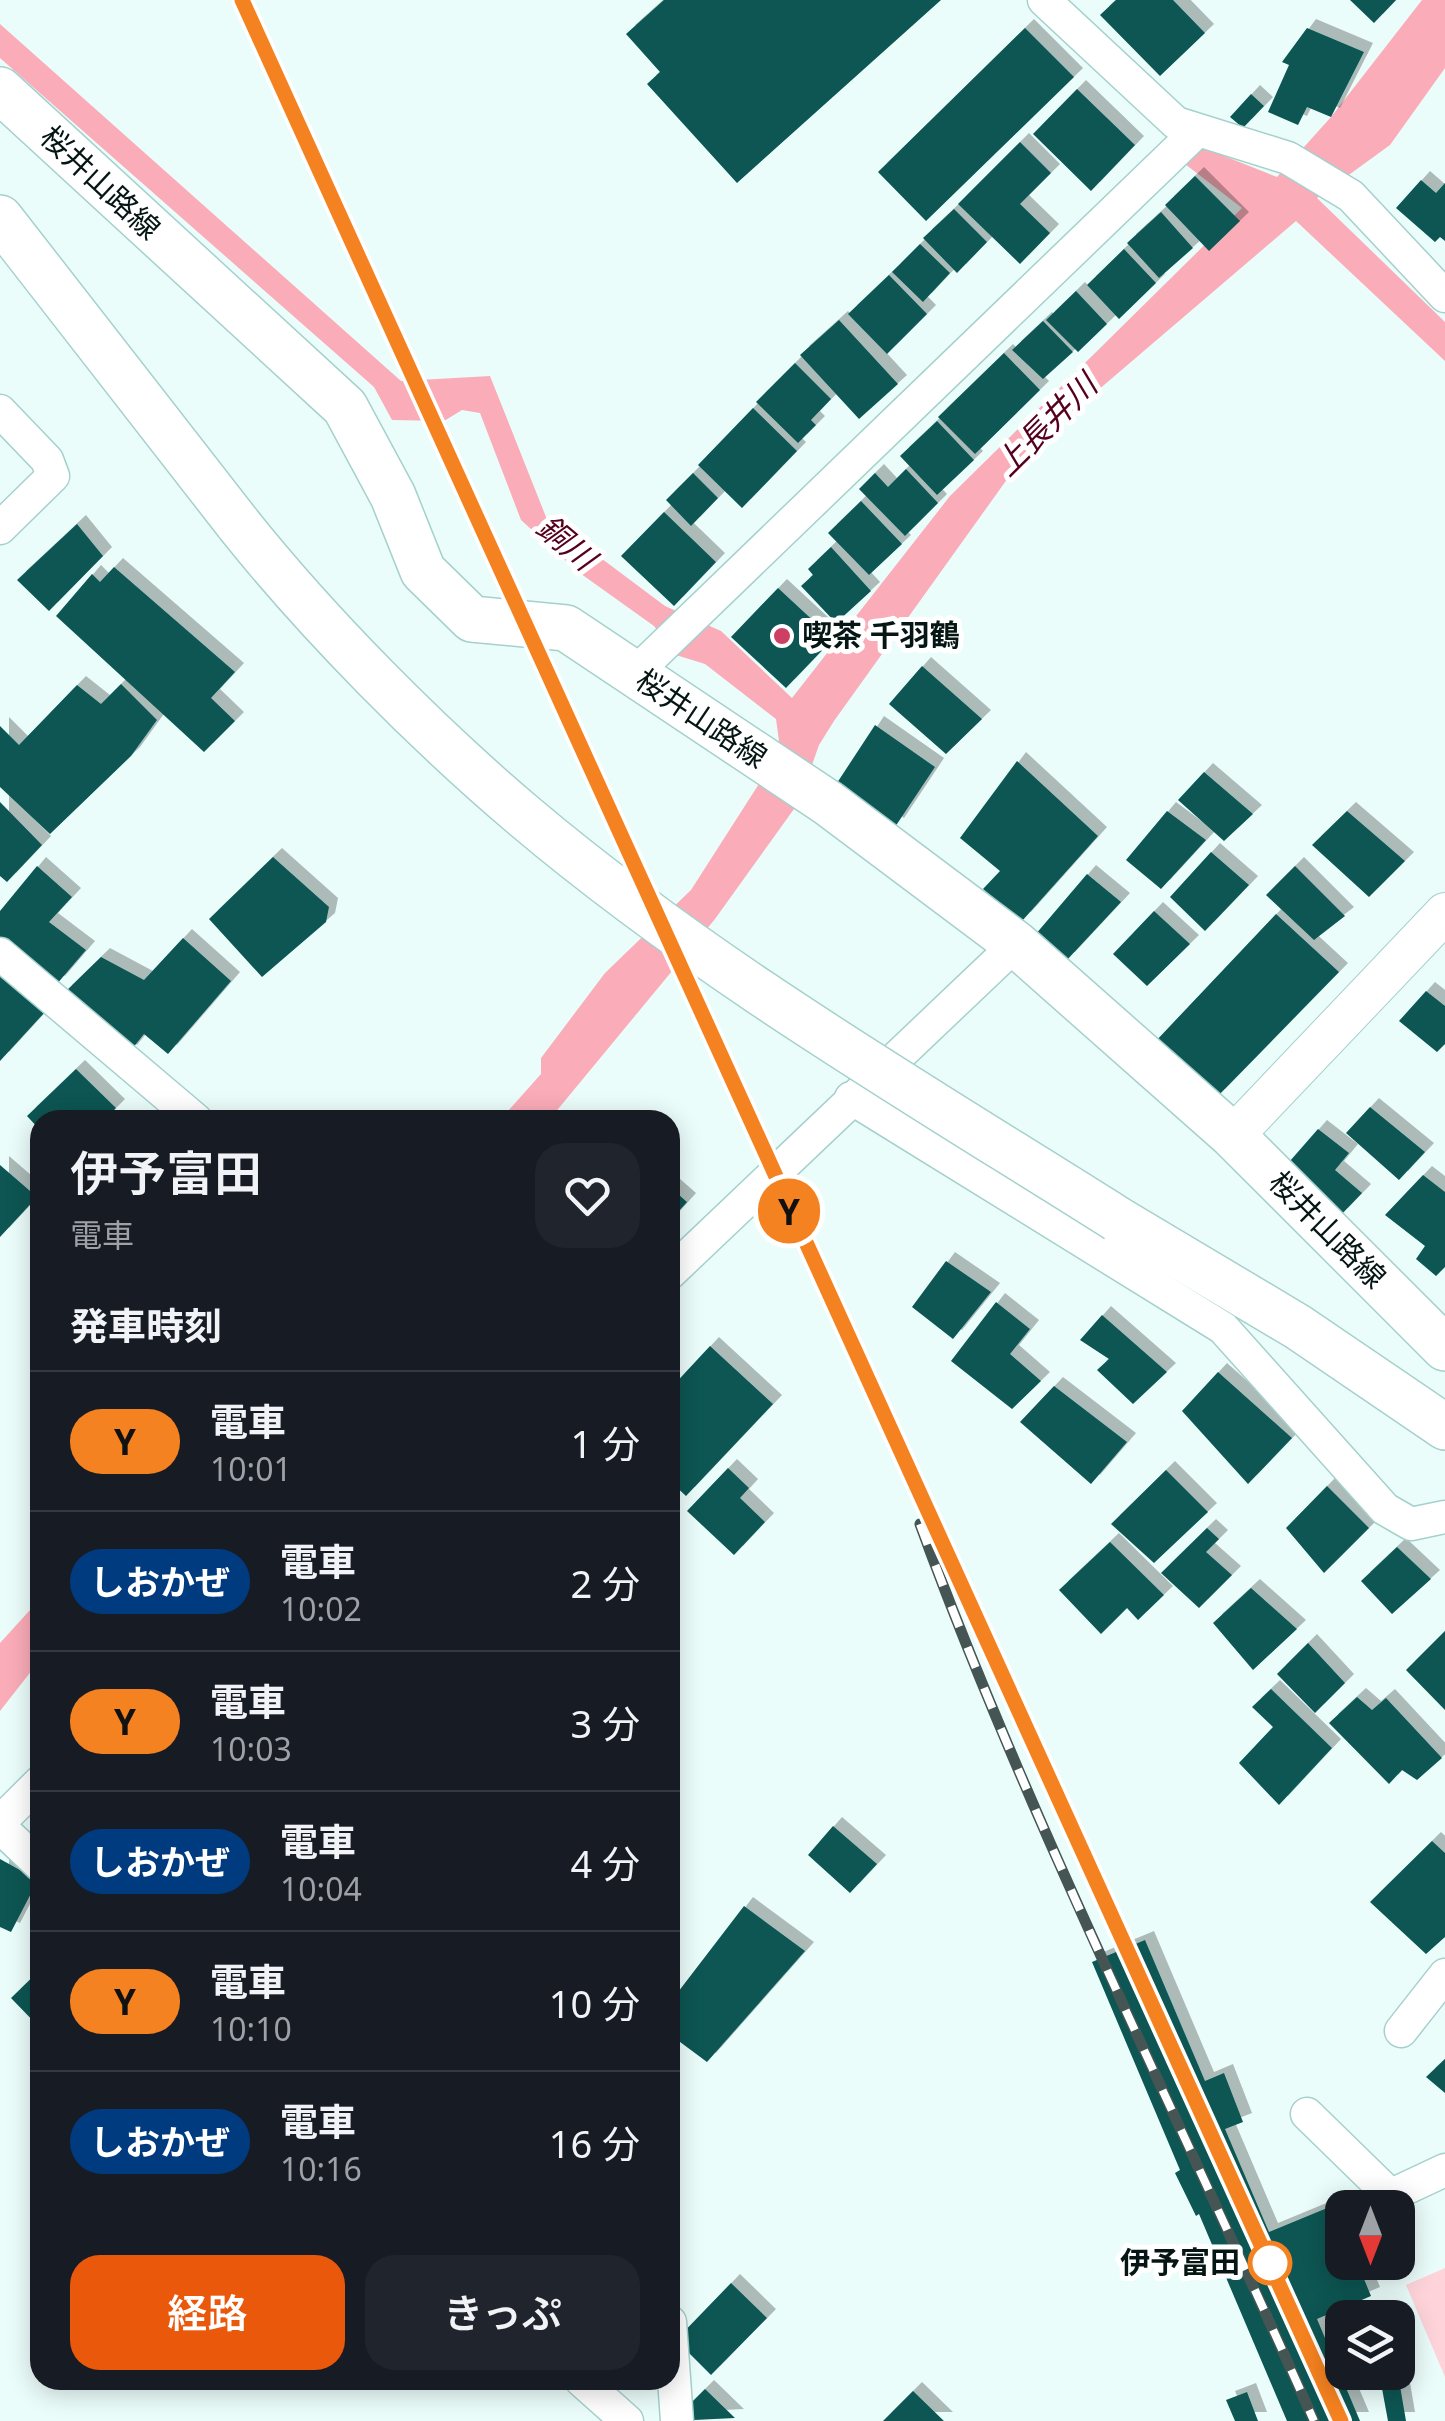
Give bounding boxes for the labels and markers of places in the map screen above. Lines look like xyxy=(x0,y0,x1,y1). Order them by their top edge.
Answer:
place label: 喫茶 千羽鶴 xyxy=(802,614,960,655)
marker: 喫茶 千羽鶴 xyxy=(771,625,793,647)
place label: 伊予富田 xyxy=(1120,2241,1240,2282)
marker: 伊予富田 xyxy=(1249,2242,1291,2284)

